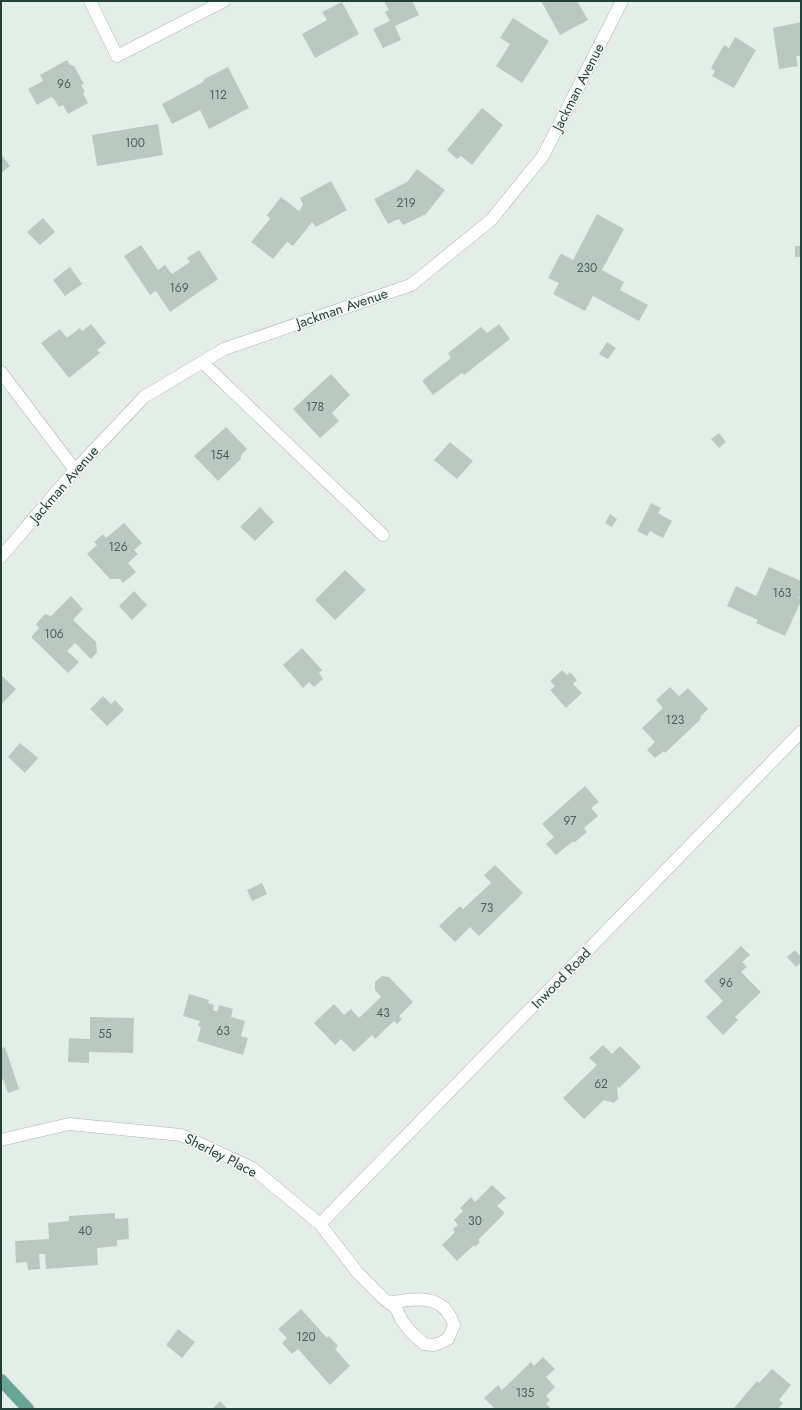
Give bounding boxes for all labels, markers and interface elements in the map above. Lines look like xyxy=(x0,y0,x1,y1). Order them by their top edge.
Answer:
street label: Jackman Avenue xyxy=(546,40,609,136)
house number: 96 xyxy=(57,75,71,93)
house number: 112 xyxy=(209,86,227,104)
house number: 100 xyxy=(125,134,145,152)
house number: 219 xyxy=(396,194,416,212)
house number: 230 xyxy=(577,259,597,277)
house number: 169 xyxy=(169,279,189,297)
street label: Jackman Avenue xyxy=(292,283,391,334)
house number: 178 xyxy=(306,398,324,416)
street label: Jackman Avenue xyxy=(24,441,103,528)
house number: 154 xyxy=(210,446,230,464)
house number: 126 xyxy=(108,538,128,556)
house number: 163 xyxy=(773,584,792,602)
house number: 106 xyxy=(44,625,64,643)
house number: 123 xyxy=(666,711,685,729)
house number: 97 xyxy=(564,812,577,830)
house number: 73 xyxy=(481,899,494,917)
street label: Inwood Road xyxy=(527,943,595,1013)
house number: 96 xyxy=(719,974,733,992)
house number: 43 xyxy=(376,1004,390,1022)
house number: 63 xyxy=(216,1022,230,1040)
house number: 55 xyxy=(98,1025,112,1043)
house number: 62 xyxy=(594,1075,608,1093)
street label: Sherley Place xyxy=(181,1128,261,1182)
house number: 30 xyxy=(468,1212,482,1230)
house number: 40 xyxy=(78,1222,92,1240)
house number: 120 xyxy=(296,1328,316,1346)
house number: 135 xyxy=(516,1384,535,1402)

